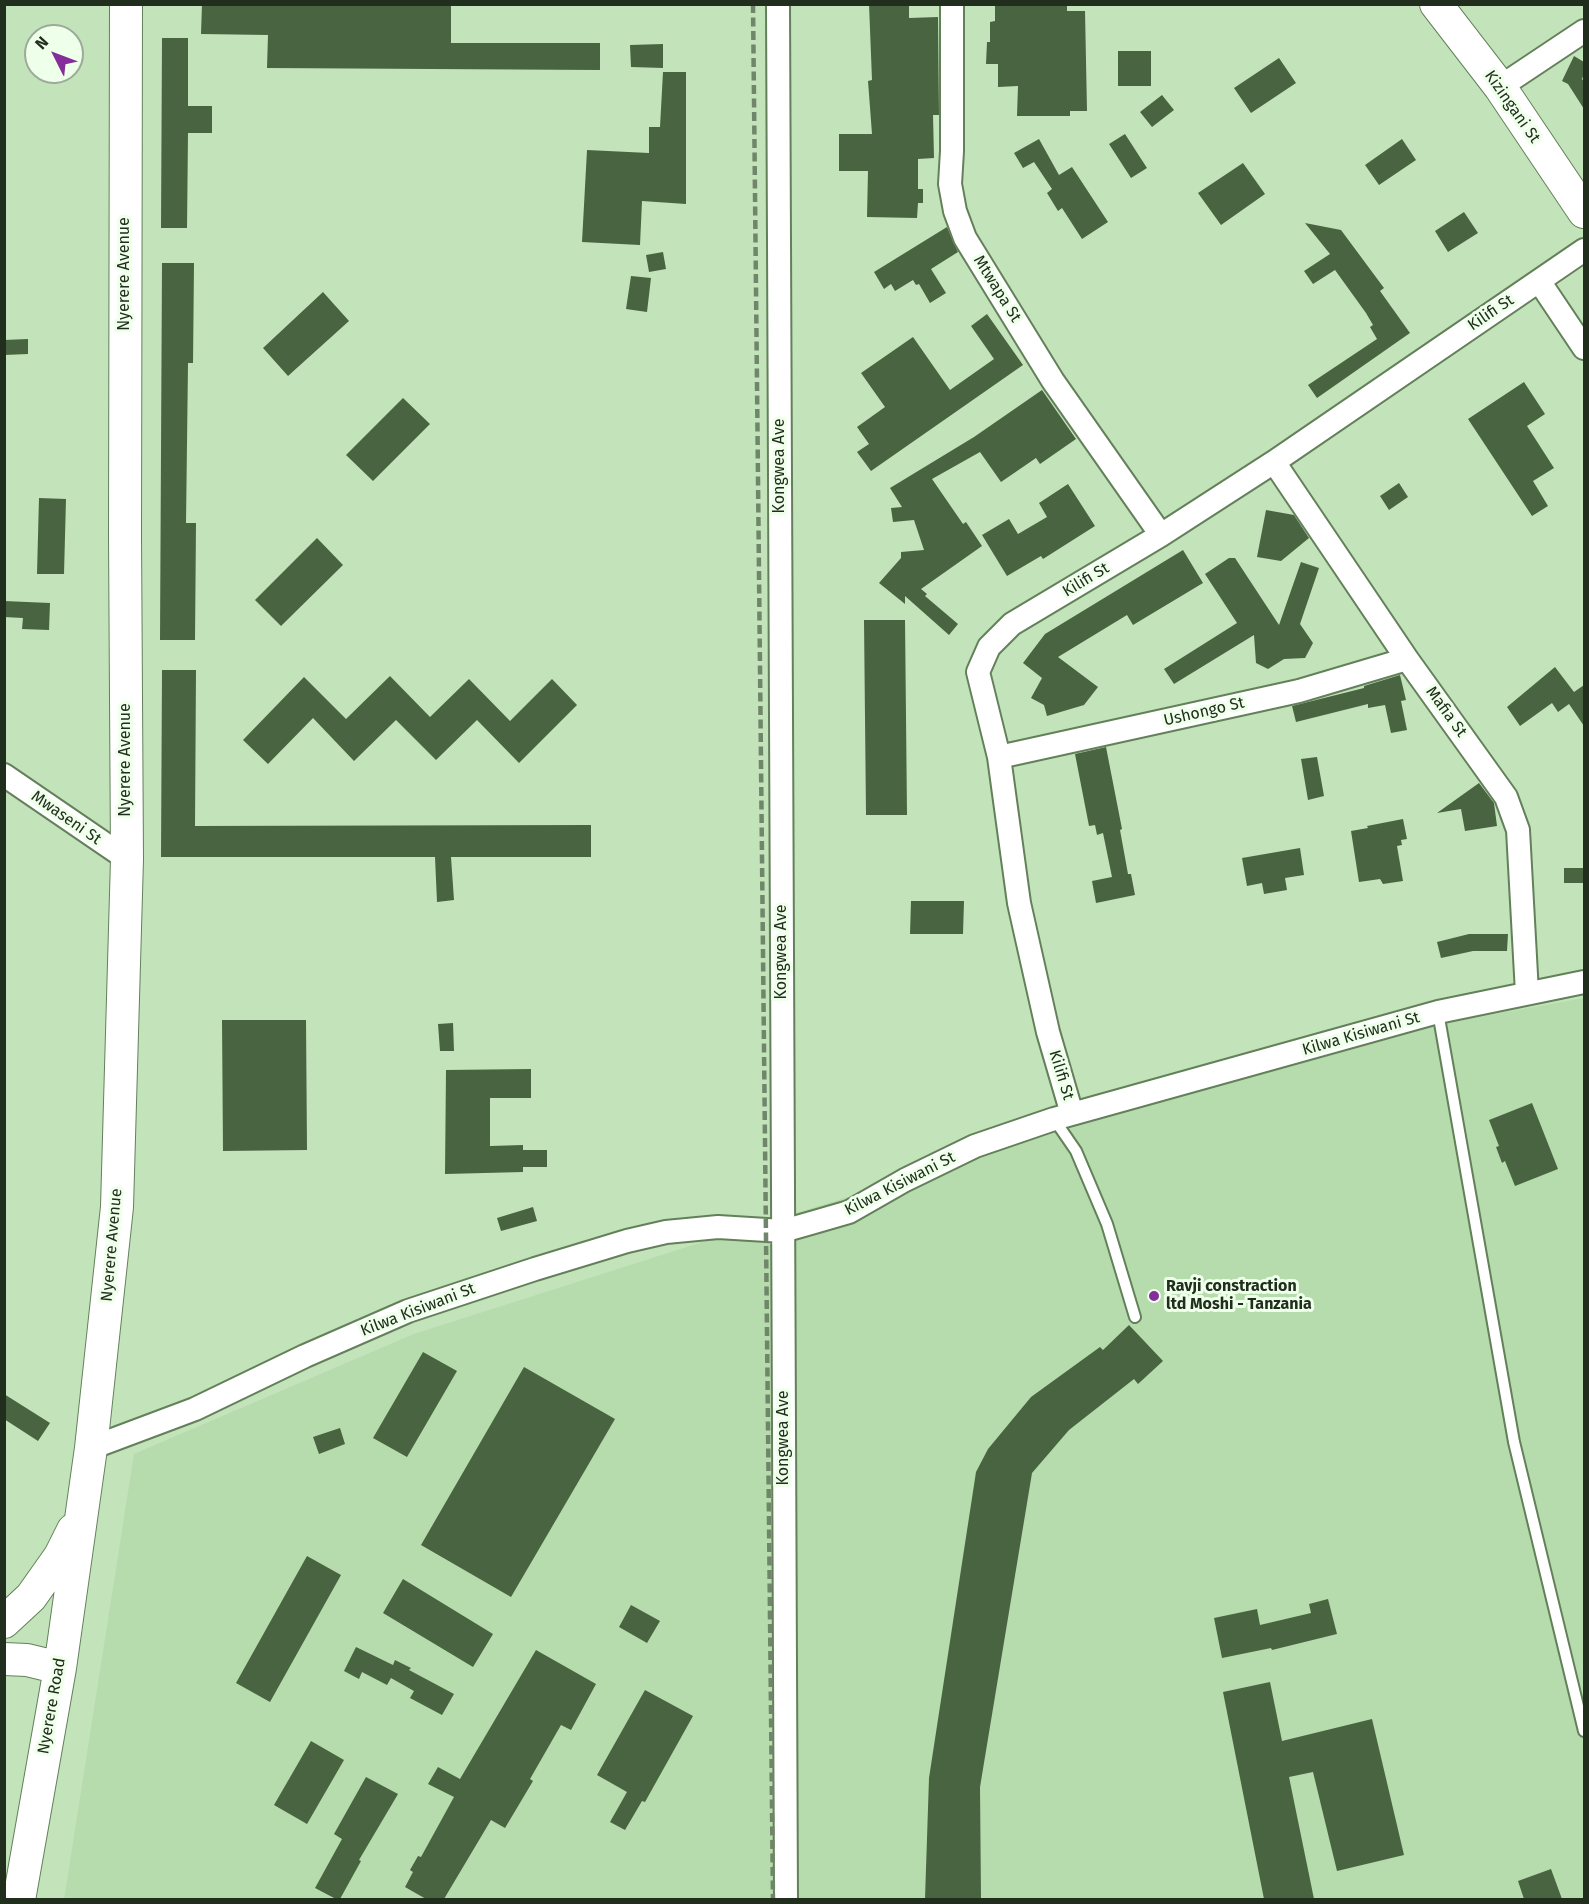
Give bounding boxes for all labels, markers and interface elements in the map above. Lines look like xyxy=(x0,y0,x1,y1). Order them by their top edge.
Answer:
north arrow xyxy=(24,24,84,84)
text: N xyxy=(31,33,52,53)
street label: Kizingani St xyxy=(1480,67,1544,147)
street label: Nyerere Avenue xyxy=(115,217,135,331)
street label: Mtwapa St xyxy=(969,252,1025,326)
street label: Kilifi St xyxy=(1464,291,1518,335)
street label: Kongwea Ave xyxy=(770,419,790,513)
street label: Kilifi St xyxy=(1059,559,1113,601)
street label: Mafia St xyxy=(1421,683,1471,741)
street label: Ushongo St xyxy=(1162,693,1246,731)
street label: Nyerere Avenue xyxy=(116,703,136,817)
street label: Mwaseni St xyxy=(27,787,105,849)
street label: Kongwea Ave xyxy=(772,905,792,999)
street label: Kilwa Kisiwani St xyxy=(1300,1008,1422,1060)
street label: Kilifi St xyxy=(1044,1048,1078,1102)
street label: Kilwa Kisiwani St xyxy=(842,1148,958,1220)
street label: Nyerere Avenue xyxy=(97,1188,127,1302)
place label: Ravji constraction ltd Moshi - Tanzania xyxy=(1166,1277,1312,1315)
street label: Kilwa Kisiwani St xyxy=(358,1279,478,1341)
marker: Ravji constraction ltd Moshi - Tanzania xyxy=(1147,1289,1161,1303)
street label: Kongwea Ave xyxy=(774,1391,794,1485)
street label: Nyerere Road xyxy=(34,1656,70,1756)

